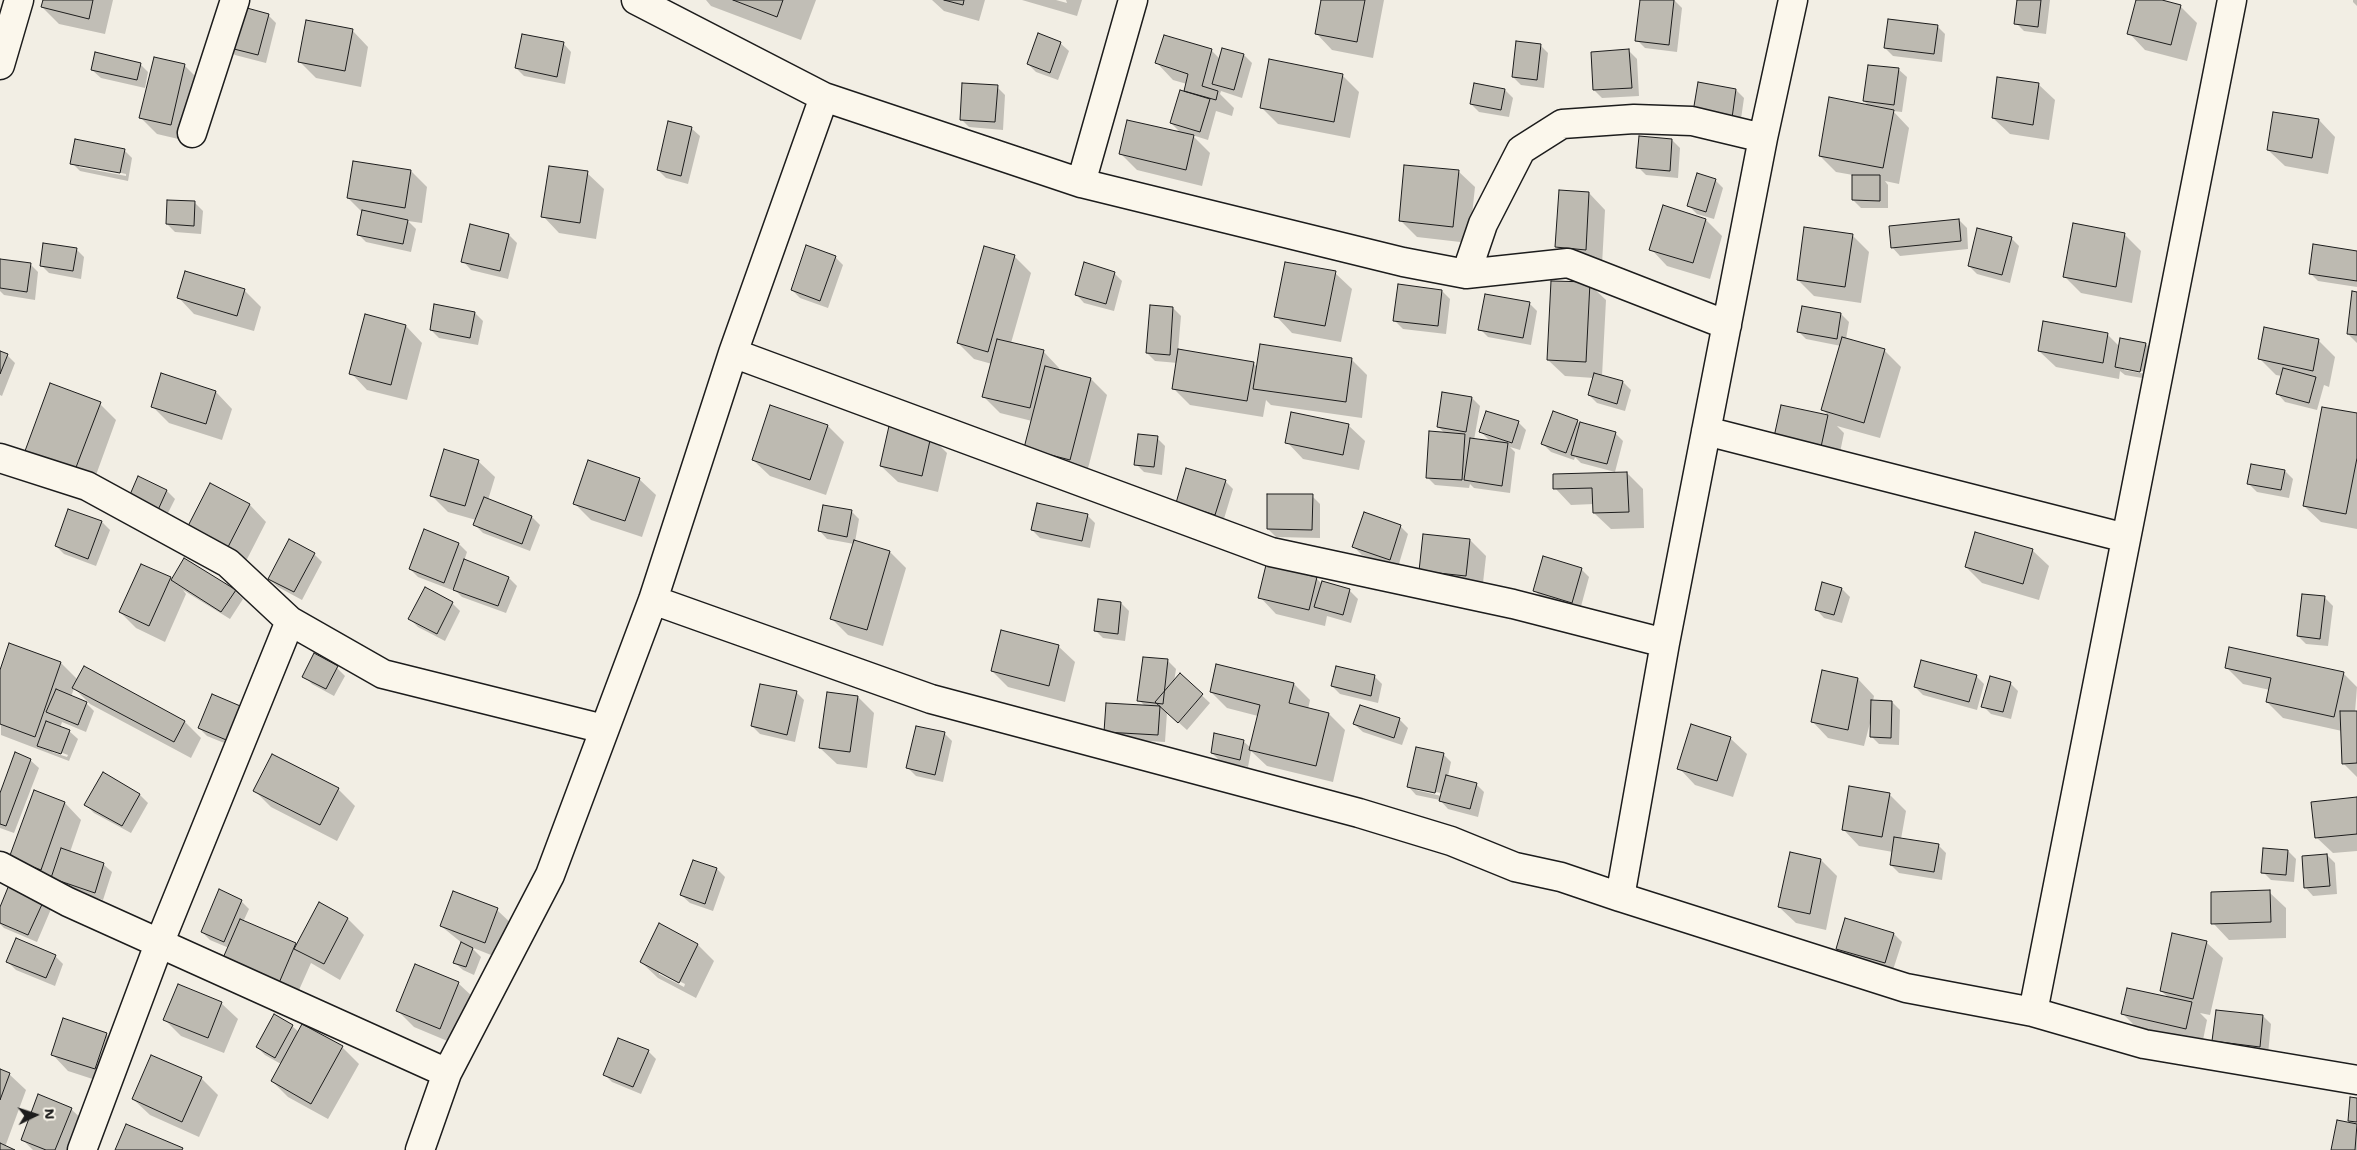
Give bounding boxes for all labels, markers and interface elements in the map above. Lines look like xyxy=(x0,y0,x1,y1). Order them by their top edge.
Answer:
north arrow xyxy=(10,1090,60,1140)
text: N xyxy=(41,1108,59,1120)

